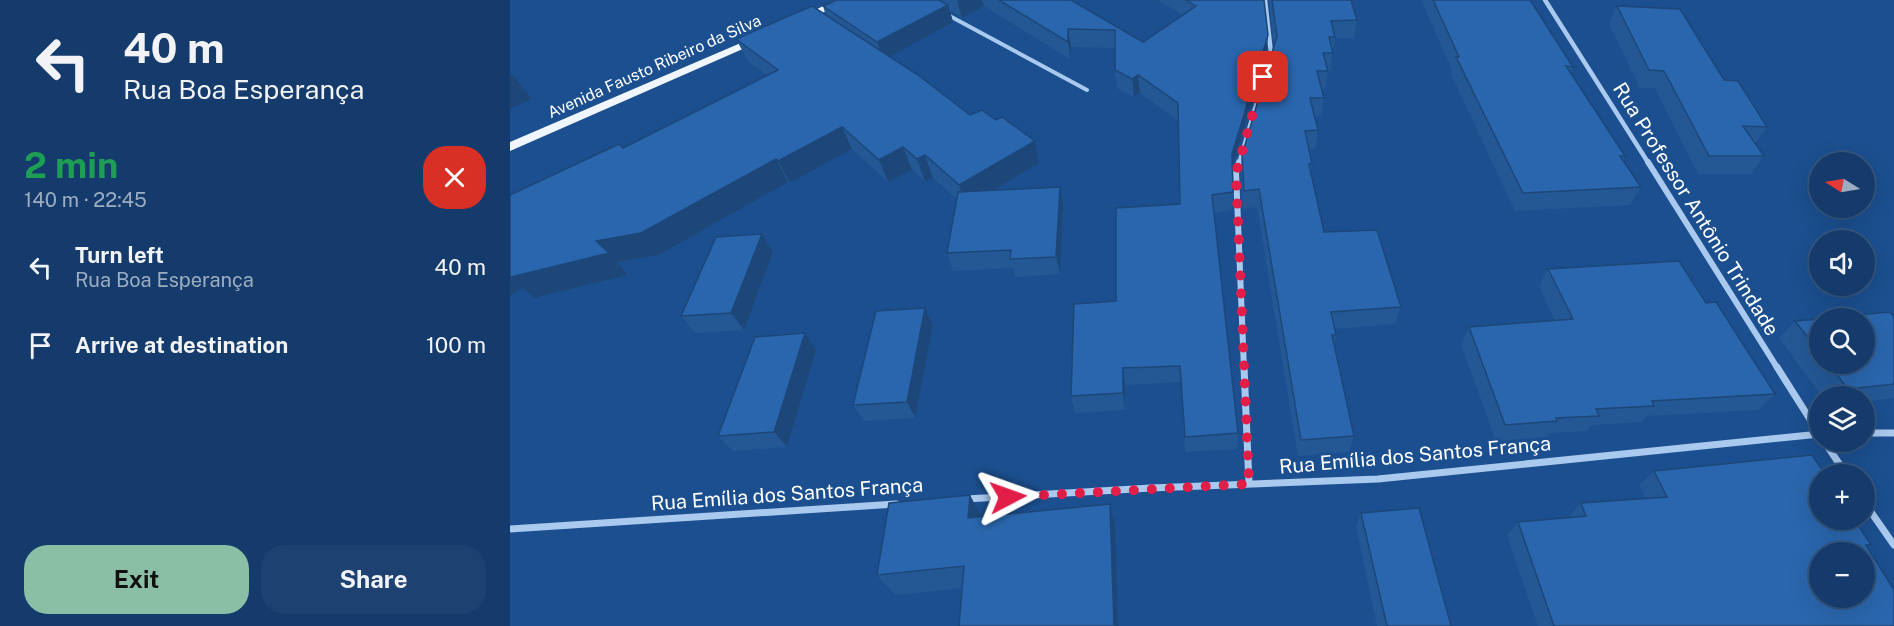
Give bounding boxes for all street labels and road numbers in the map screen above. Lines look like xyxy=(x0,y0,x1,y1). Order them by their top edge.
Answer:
street label: Avenida Fausto Ribeiro da Silva xyxy=(545,11,764,122)
street label: Rua Professor Antônio Trindade xyxy=(1608,78,1784,340)
street label: Rua Emília dos Santos França xyxy=(1278,431,1552,479)
street label: Rua Emília dos Santos França xyxy=(650,473,924,515)

